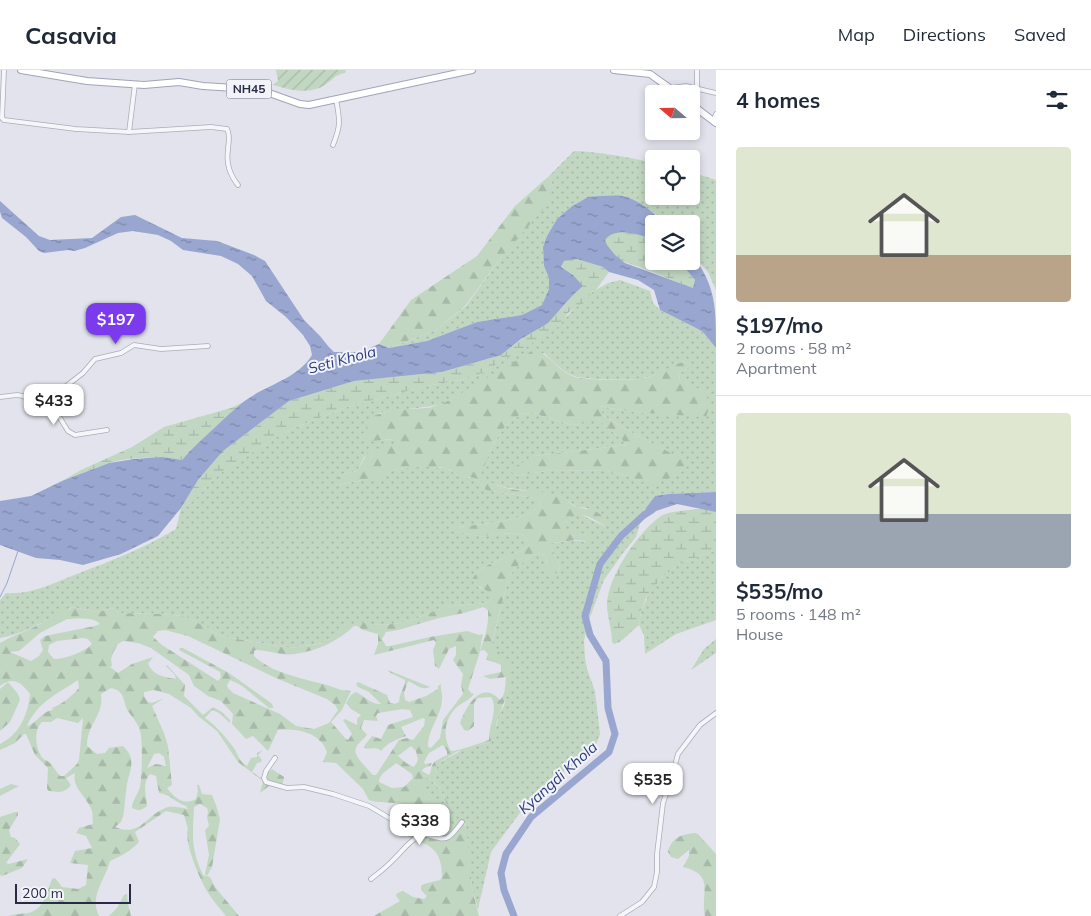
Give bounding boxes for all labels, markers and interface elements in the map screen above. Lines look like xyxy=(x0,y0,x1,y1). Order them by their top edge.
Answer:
text: Casavia xyxy=(25,20,117,50)
text: Map xyxy=(838,23,875,46)
text: Directions xyxy=(903,23,986,46)
text: Saved xyxy=(1014,23,1066,46)
road number: NH45 xyxy=(226,80,272,98)
north arrow xyxy=(645,85,700,140)
map controls xyxy=(645,85,700,270)
icon: filters xyxy=(1043,86,1071,114)
text: 4 homes xyxy=(736,87,820,113)
button: locate xyxy=(645,150,700,205)
icon: home xyxy=(859,180,949,270)
button: layers xyxy=(645,215,700,270)
pin: $197 xyxy=(86,302,146,345)
text: $197 xyxy=(97,309,135,329)
text: $197/mo xyxy=(736,312,823,338)
text: 2 rooms · 58 m² xyxy=(736,338,851,358)
water label: Seti Khola xyxy=(306,341,378,378)
text: Apartment xyxy=(736,358,817,378)
pin: $433 xyxy=(24,384,84,426)
text: $433 xyxy=(35,390,73,410)
icon: home xyxy=(859,445,949,535)
text: $535/mo xyxy=(736,578,823,604)
text: 5 rooms · 148 m² xyxy=(736,604,861,624)
text: House xyxy=(736,624,783,644)
water label: Kyangdi Khola xyxy=(514,737,601,818)
pin: $535 xyxy=(623,762,683,805)
text: $535 xyxy=(634,769,672,789)
pin: $338 xyxy=(390,804,450,846)
text: $338 xyxy=(401,810,439,830)
scale bar xyxy=(15,881,131,904)
text: 200 m xyxy=(22,884,63,902)

